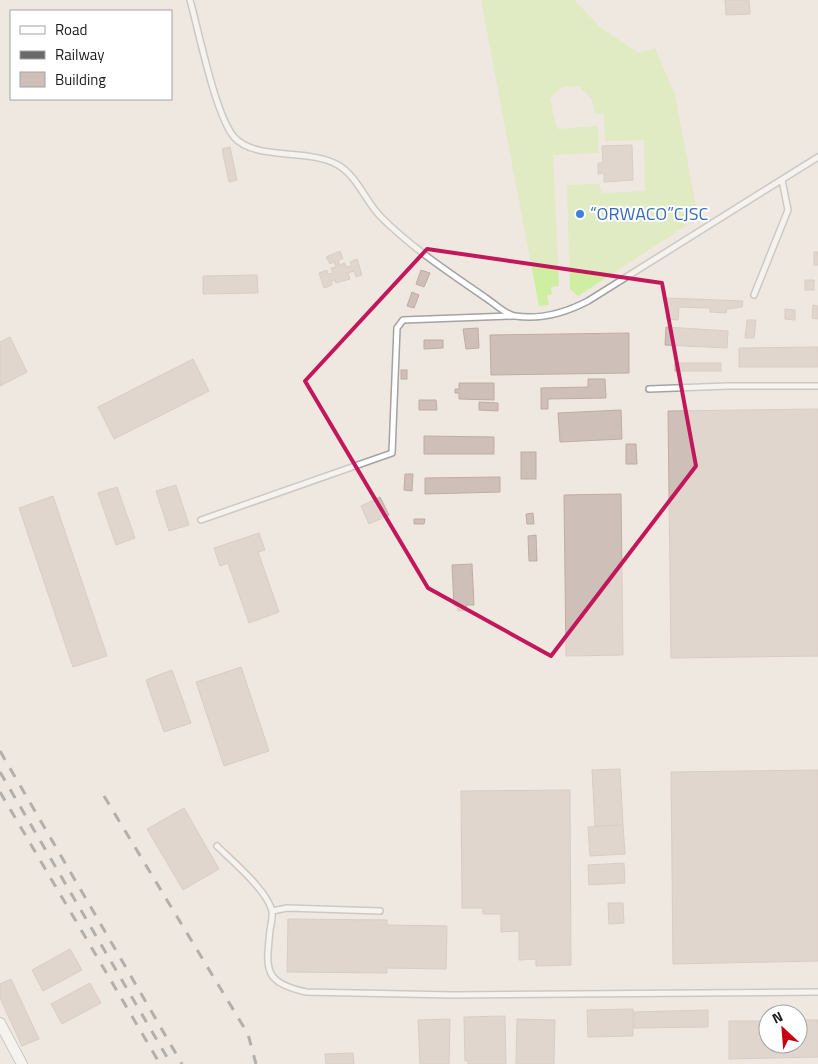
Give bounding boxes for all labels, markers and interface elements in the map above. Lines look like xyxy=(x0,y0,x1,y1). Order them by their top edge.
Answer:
legend xyxy=(10,10,172,100)
text: Road xyxy=(55,18,87,41)
text: Railway xyxy=(55,43,105,66)
text: Building xyxy=(55,68,106,91)
place label: “ORWACO”CJSC xyxy=(590,200,709,227)
marker: “ORWACO”CJSC xyxy=(574,208,586,220)
north arrow xyxy=(758,1004,808,1054)
text: N xyxy=(768,1005,786,1028)

